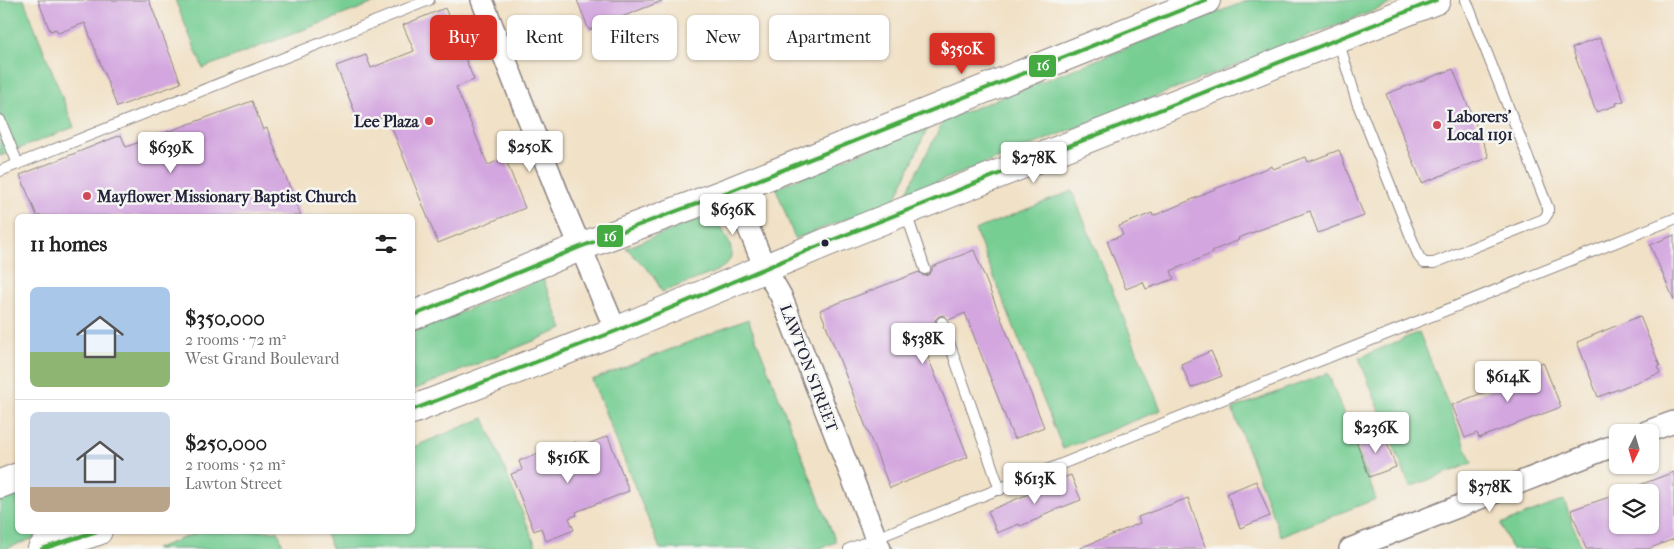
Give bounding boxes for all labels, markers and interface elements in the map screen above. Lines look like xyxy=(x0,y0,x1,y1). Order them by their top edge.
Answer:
chip: Buy xyxy=(430,15,497,60)
chip: Rent xyxy=(507,15,582,60)
chip: Filters xyxy=(592,15,677,60)
chip: New xyxy=(687,15,759,60)
chip: Apartment xyxy=(769,15,889,60)
pin: $350K xyxy=(927,32,997,75)
text: $350K xyxy=(941,39,983,58)
line badge: 16 xyxy=(1028,54,1057,78)
text: 16 xyxy=(1037,57,1050,74)
place label: Laborers' Local 1191 xyxy=(1447,107,1513,145)
place label: Lee Plaza xyxy=(354,112,420,131)
marker: Lee Plaza xyxy=(423,115,435,127)
marker: Laborers' Local 1191 xyxy=(1431,119,1443,131)
pin: $250K xyxy=(495,130,565,173)
pin: $639K xyxy=(136,132,206,174)
text: $250K xyxy=(508,137,552,156)
text: $639K xyxy=(149,138,193,157)
pin: $278K xyxy=(999,142,1069,184)
text: $278K xyxy=(1012,148,1056,167)
place label: Mayflower Missionary Baptist Church xyxy=(96,187,358,207)
marker: Mayflower Missionary Baptist Church xyxy=(81,190,93,202)
pin: $636K xyxy=(698,194,768,236)
text: $636K xyxy=(711,200,755,219)
line badge: 16 xyxy=(596,224,624,248)
text: 16 xyxy=(604,228,617,245)
icon: filters xyxy=(372,230,400,258)
text: 11 homes xyxy=(30,232,107,256)
unlabelled marker xyxy=(820,238,830,248)
street label: LAWTON STREET xyxy=(776,302,842,435)
text: $350,000 xyxy=(185,306,265,330)
icon: home xyxy=(70,307,130,367)
pin: $538K xyxy=(888,322,958,365)
text: $538K xyxy=(902,329,944,348)
text: 2 rooms · 72 m² xyxy=(185,330,286,349)
text: West Grand Boulevard xyxy=(185,349,340,368)
pin: $614K xyxy=(1473,360,1543,403)
text: $614K xyxy=(1486,367,1530,386)
pin: $236K xyxy=(1341,412,1411,454)
text: $236K xyxy=(1354,418,1398,437)
north arrow xyxy=(1609,424,1659,474)
map controls xyxy=(1609,424,1659,534)
text: $250,000 xyxy=(185,431,267,455)
icon: home xyxy=(70,432,130,492)
pin: $516K xyxy=(533,442,603,484)
text: $516K xyxy=(547,448,589,467)
text: 2 rooms · 52 m² xyxy=(185,455,285,474)
pin: $613K xyxy=(1000,462,1070,505)
text: $613K xyxy=(1014,469,1056,488)
pin: $378K xyxy=(1455,470,1525,513)
text: Lawton Street xyxy=(185,474,282,493)
text: $378K xyxy=(1469,477,1511,496)
button: layers xyxy=(1609,484,1659,534)

